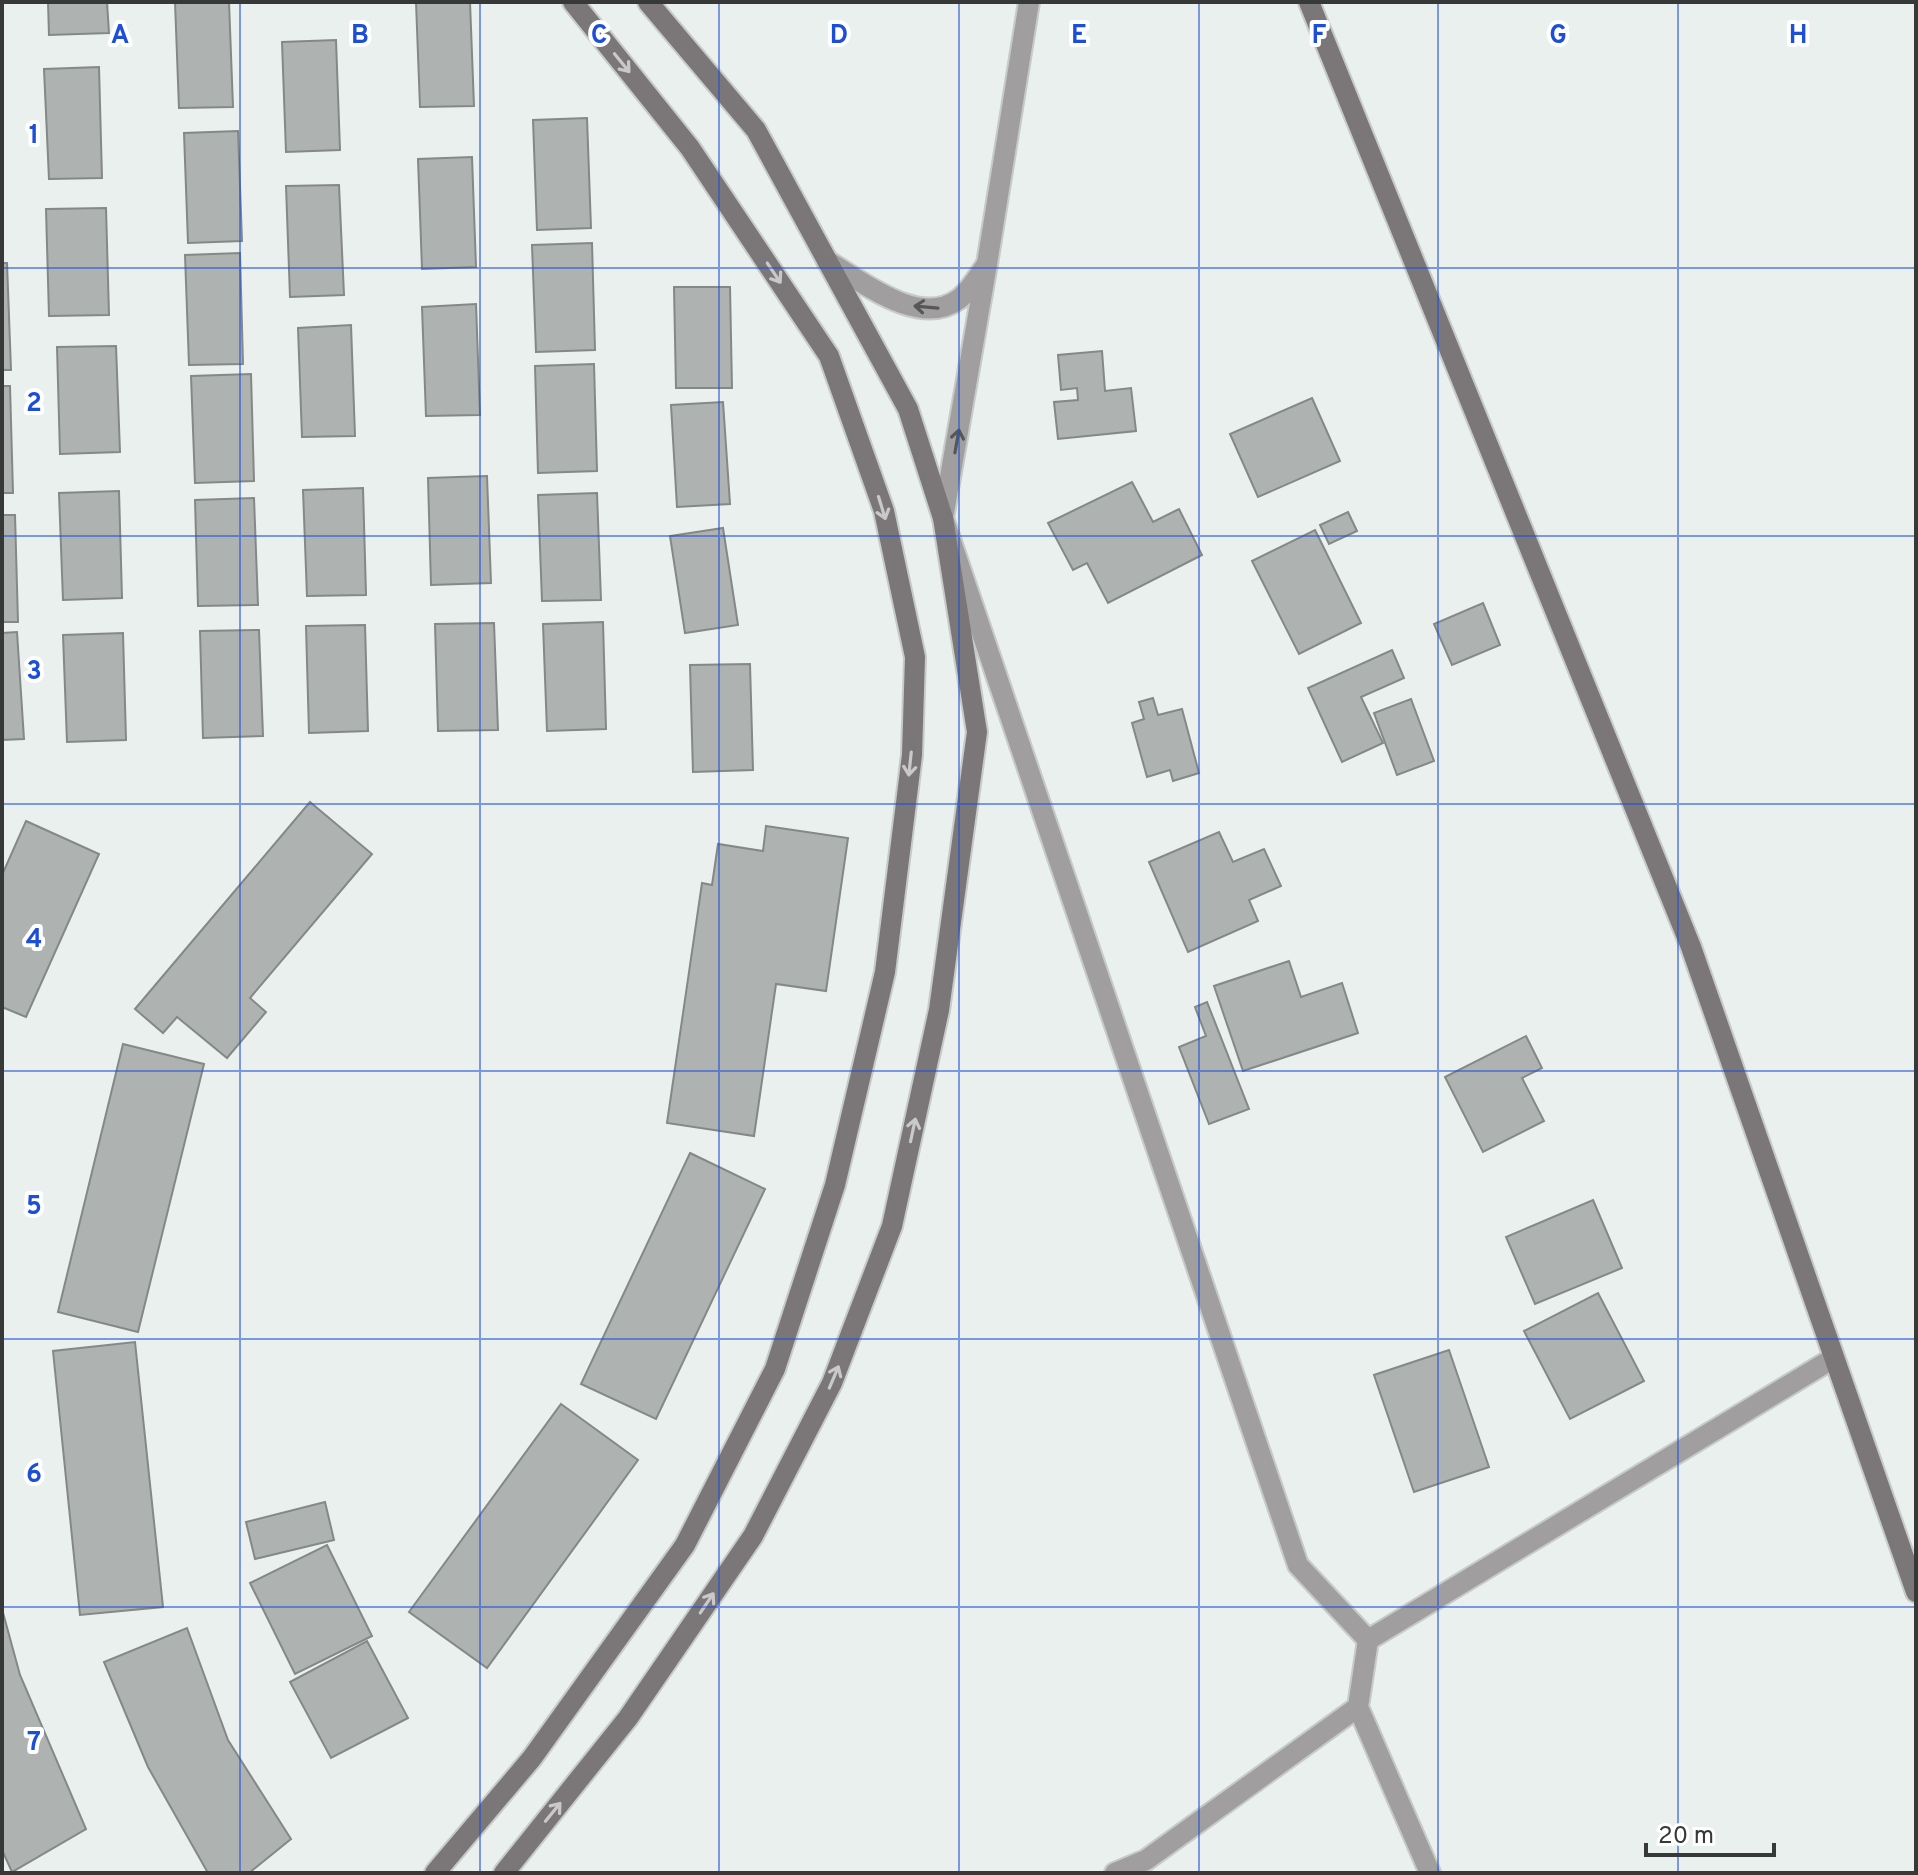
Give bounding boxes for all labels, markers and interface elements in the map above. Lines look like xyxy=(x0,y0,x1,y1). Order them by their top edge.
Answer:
text: A xyxy=(111,20,129,53)
text: B xyxy=(351,20,369,53)
text: C xyxy=(591,20,607,53)
text: D xyxy=(830,20,848,53)
text: E xyxy=(1071,20,1087,53)
text: F xyxy=(1312,20,1327,53)
text: G xyxy=(1549,20,1567,53)
text: H xyxy=(1789,20,1807,53)
one-way arrow xyxy=(613,52,631,73)
text: 1 xyxy=(29,120,39,153)
one-way arrow xyxy=(766,262,782,284)
one-way arrow xyxy=(913,299,939,314)
text: 2 xyxy=(26,388,42,421)
one-way arrow xyxy=(950,429,965,454)
one-way arrow xyxy=(876,495,891,520)
text: 3 xyxy=(26,656,42,689)
one-way arrow xyxy=(903,750,918,777)
text: 4 xyxy=(26,924,42,957)
one-way arrow xyxy=(906,1118,921,1143)
text: 5 xyxy=(26,1191,42,1224)
one-way arrow xyxy=(828,1365,843,1390)
text: 6 xyxy=(26,1459,42,1492)
one-way arrow xyxy=(699,1593,715,1615)
text: 7 xyxy=(27,1727,41,1760)
one-way arrow xyxy=(544,1802,562,1823)
scale bar xyxy=(1646,1807,1774,1857)
text: 20 m xyxy=(1658,1822,1714,1852)

